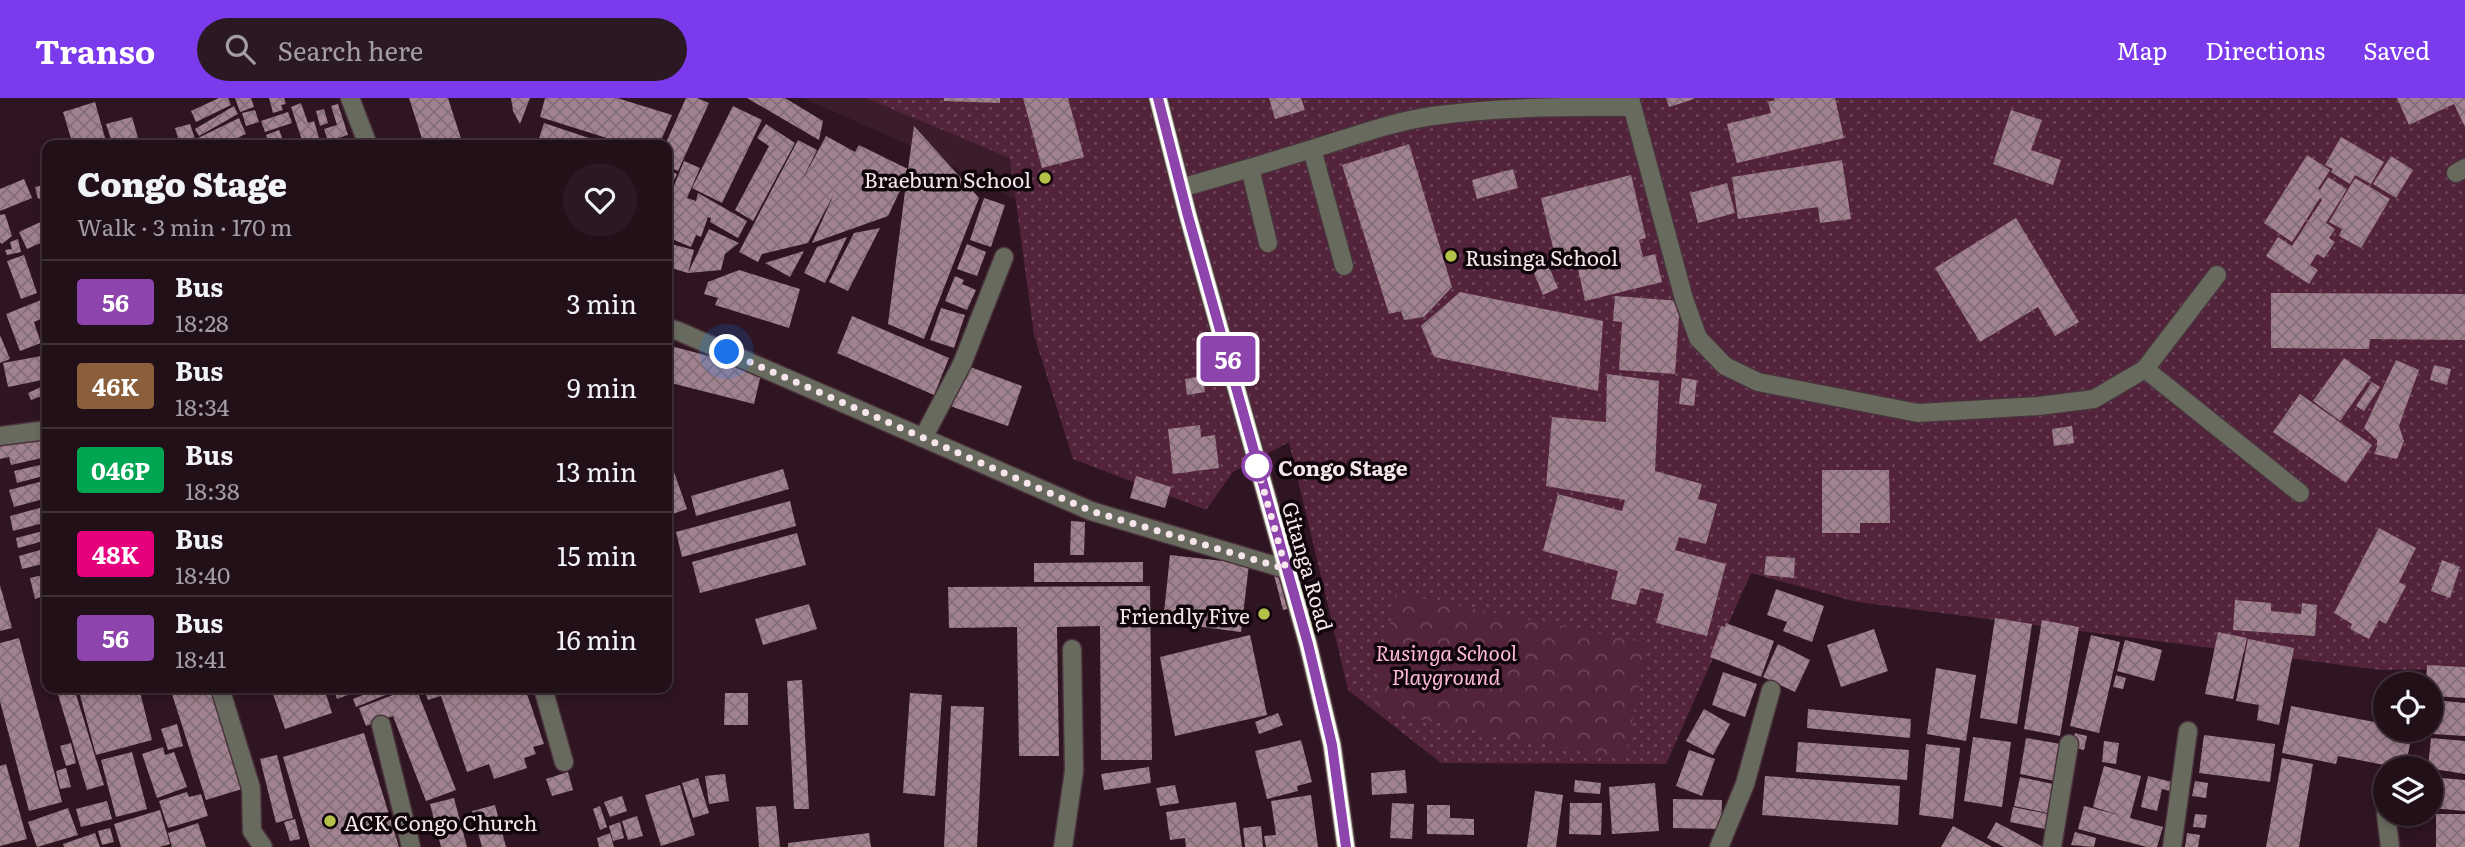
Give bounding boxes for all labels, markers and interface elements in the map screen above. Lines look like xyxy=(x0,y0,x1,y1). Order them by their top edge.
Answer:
search box xyxy=(197,18,687,81)
text: Transo xyxy=(35,25,155,74)
icon: search xyxy=(221,30,259,68)
text: Search here xyxy=(277,30,423,69)
text: Map xyxy=(2116,32,2167,67)
text: Directions xyxy=(2205,32,2325,67)
text: Saved xyxy=(2363,32,2430,67)
text: Congo Stage xyxy=(77,158,287,207)
button: heart xyxy=(563,163,637,237)
place label: Braeburn School xyxy=(864,163,1031,194)
marker: Braeburn School xyxy=(1037,170,1053,186)
text: Walk · 3 min · 170 m xyxy=(77,209,292,243)
place label: Rusinga School xyxy=(1465,241,1618,272)
marker: Rusinga School xyxy=(1443,248,1459,264)
text: Bus xyxy=(175,266,223,305)
text: 3 min xyxy=(567,283,637,322)
text: 56 xyxy=(102,284,129,319)
text: 18:28 xyxy=(175,305,229,339)
your location xyxy=(709,334,744,369)
line badge: 56 xyxy=(1196,336,1260,382)
text: 56 xyxy=(1214,341,1242,376)
text: Bus xyxy=(175,350,223,389)
text: 9 min xyxy=(567,367,637,406)
text: 46K xyxy=(92,368,139,403)
text: 18:34 xyxy=(175,389,230,423)
text: Bus xyxy=(185,434,233,473)
text: 13 min xyxy=(556,451,637,490)
marker: Congo Stage xyxy=(1242,451,1272,481)
place label: Congo Stage xyxy=(1278,451,1408,482)
text: 046P xyxy=(91,452,150,487)
text: 18:38 xyxy=(185,473,240,507)
street label: Gitanga Road xyxy=(1276,498,1342,635)
text: Bus xyxy=(175,518,223,557)
text: 15 min xyxy=(557,535,637,574)
text: 48K xyxy=(92,536,139,571)
text: 18:40 xyxy=(175,557,230,591)
place label: Friendly Five xyxy=(1119,599,1250,630)
text: Bus xyxy=(175,602,223,641)
marker: Friendly Five xyxy=(1256,606,1272,622)
text: 16 min xyxy=(556,619,637,658)
text: 56 xyxy=(102,620,129,655)
park label: Rusinga School Playground xyxy=(1375,636,1517,691)
text: 18:41 xyxy=(175,641,226,675)
map controls xyxy=(2373,672,2443,826)
button: locate xyxy=(2373,672,2443,742)
button: layers xyxy=(2373,756,2443,826)
place label: ACK Congo Church xyxy=(344,806,537,837)
marker: ACK Congo Church xyxy=(322,813,338,829)

